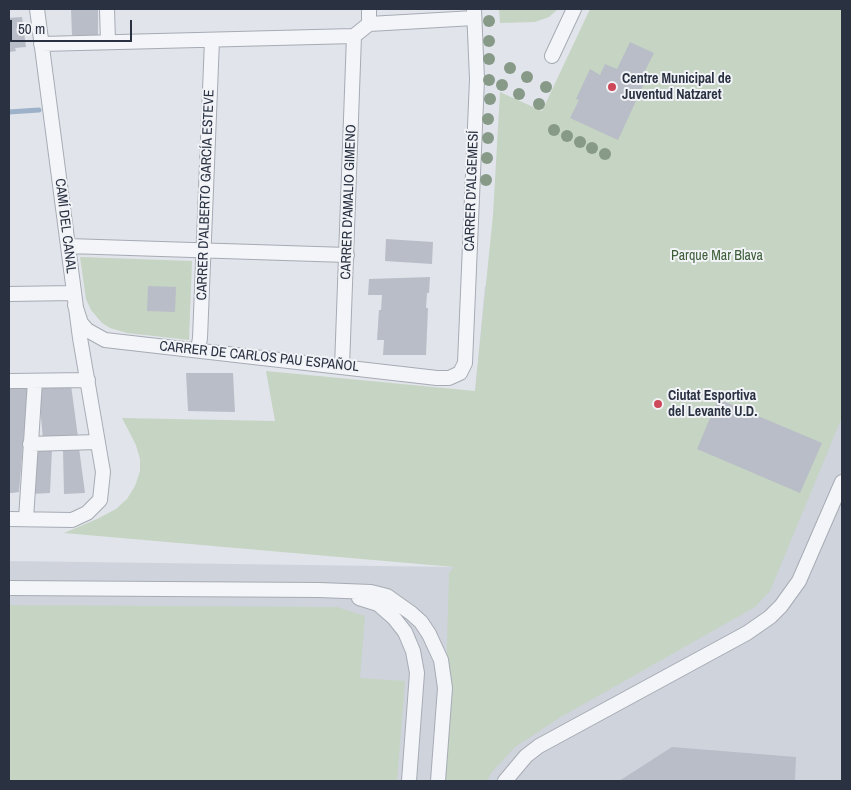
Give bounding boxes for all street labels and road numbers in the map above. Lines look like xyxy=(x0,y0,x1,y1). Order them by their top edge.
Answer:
street label: CARRER D'ALBERTO GARCÍA ESTEVE xyxy=(194,89,218,301)
street label: CARRER D'AMALIO GIMENO xyxy=(338,124,360,280)
street label: CARRER D'ALGEMESÍ xyxy=(461,130,483,252)
street label: CAMÍ DEL CANAL xyxy=(51,177,79,275)
street label: CARRER DE CARLOS PAU ESPAÑOL xyxy=(158,338,360,376)

